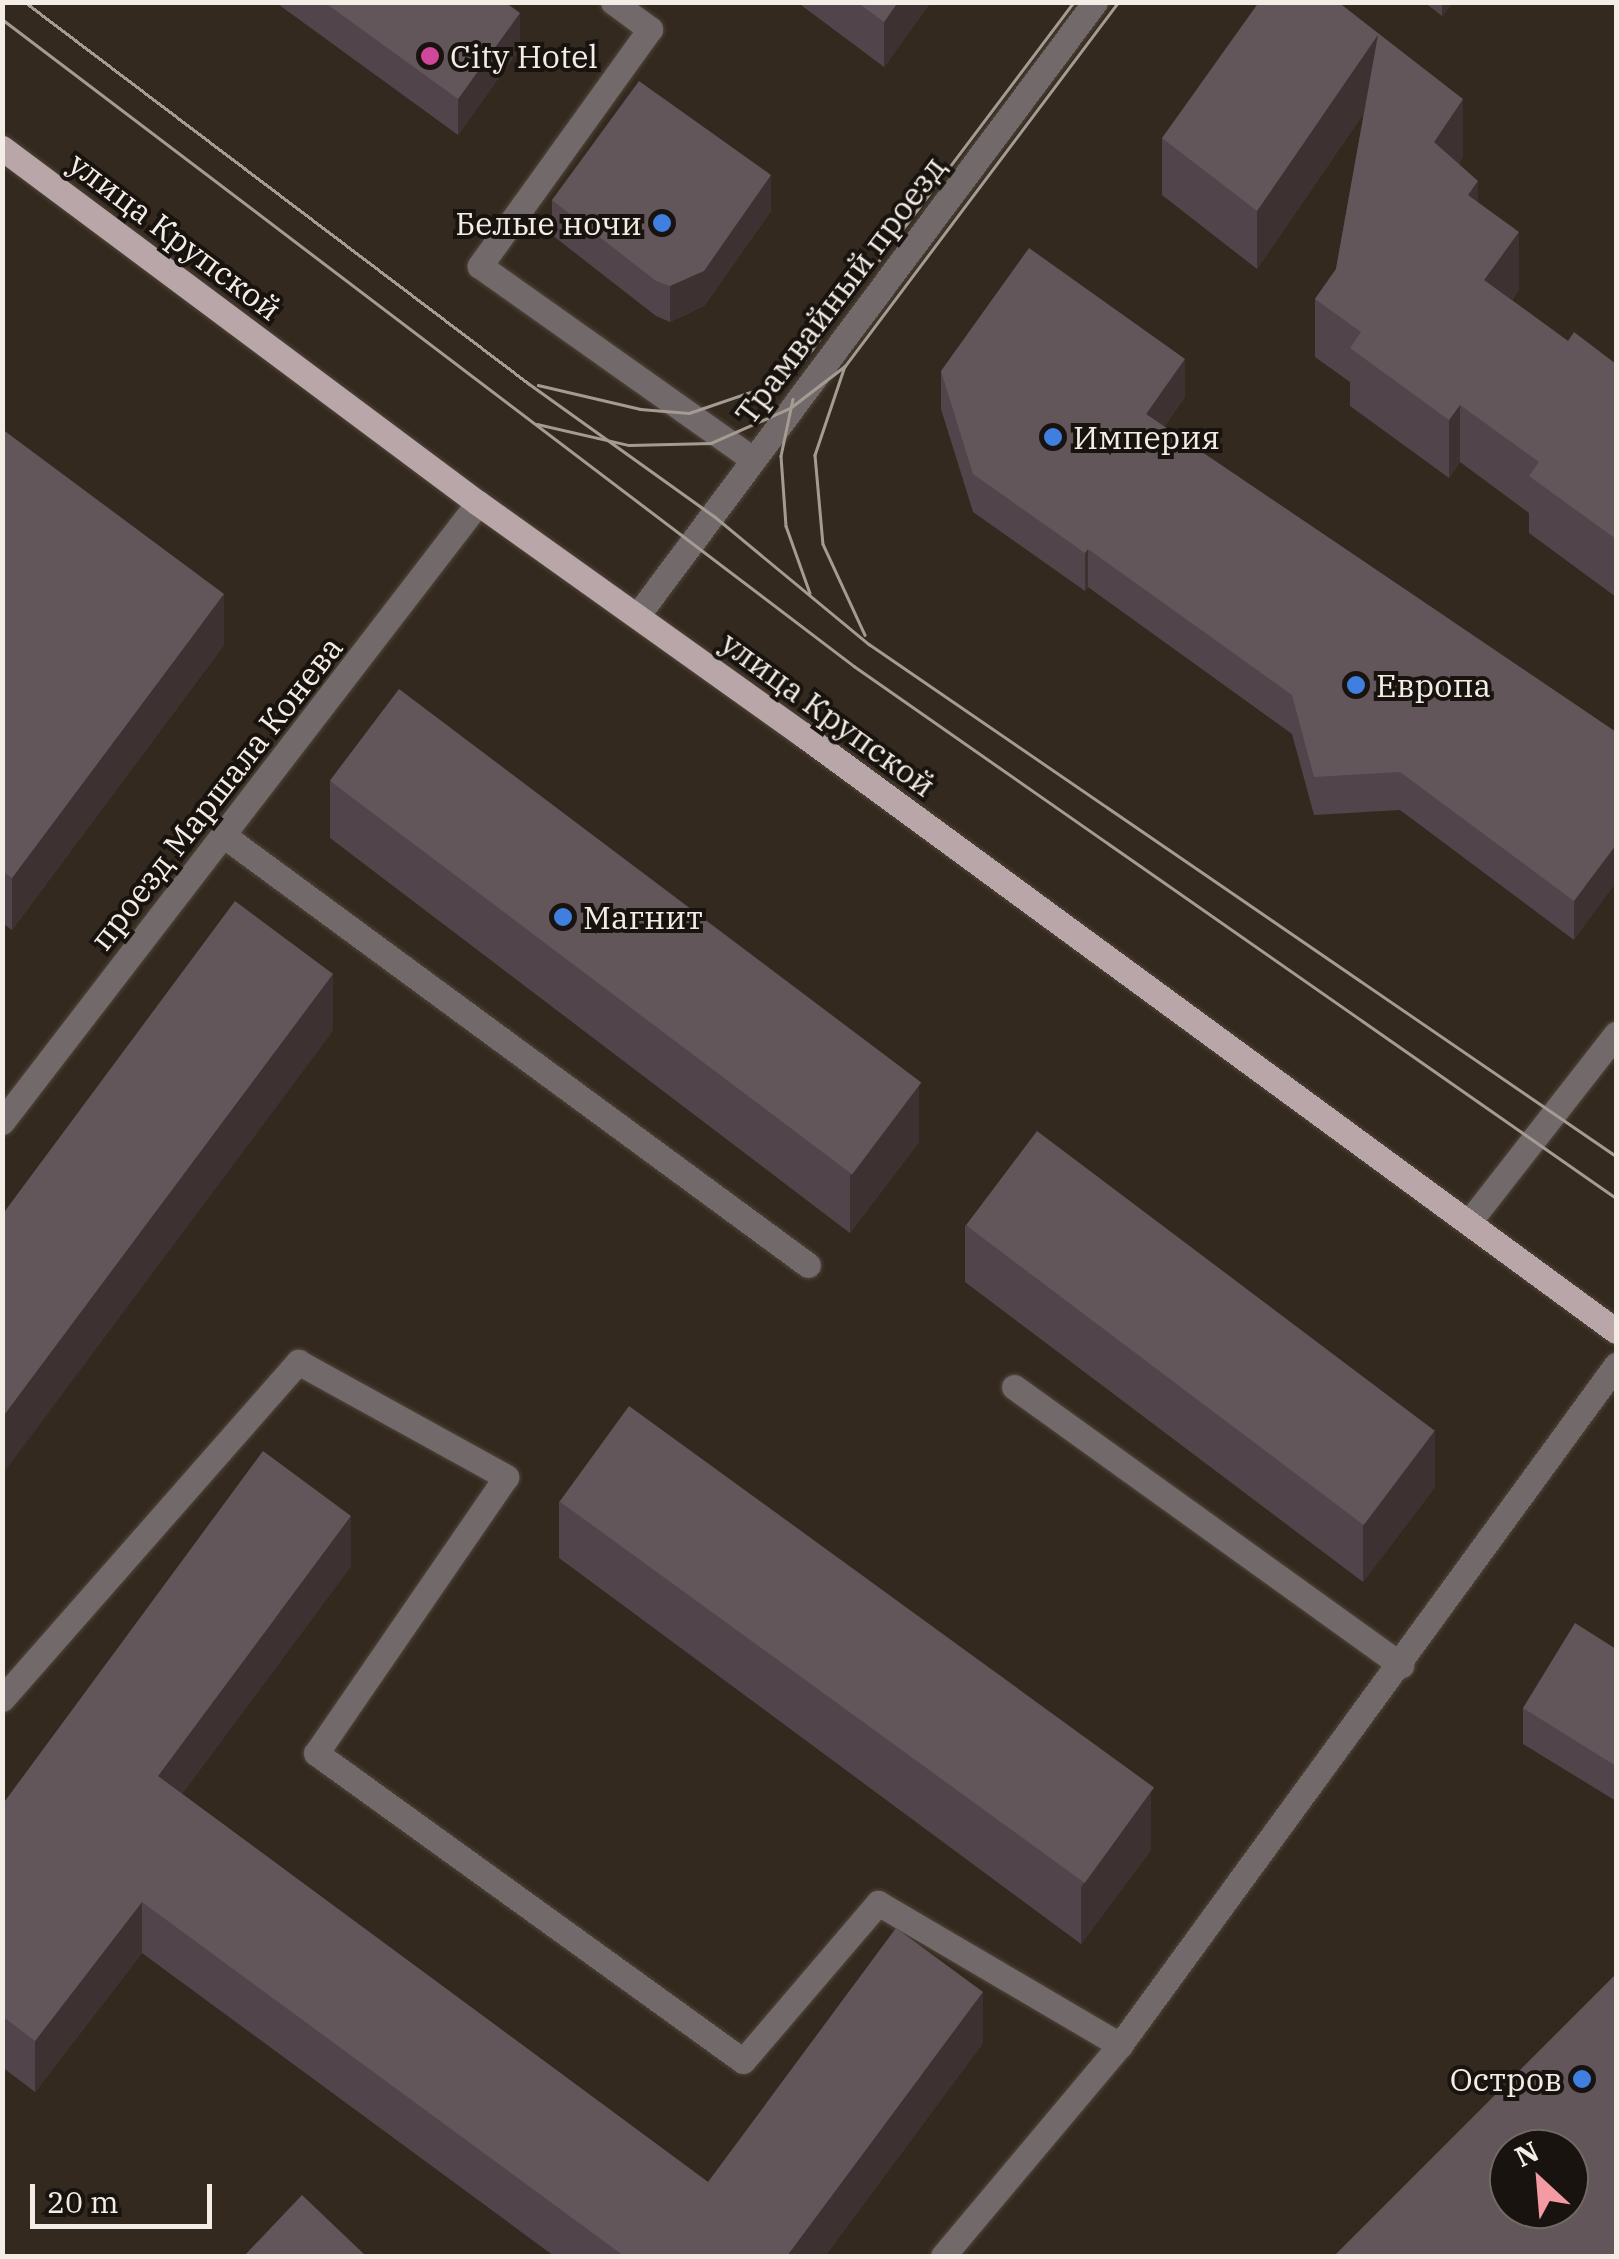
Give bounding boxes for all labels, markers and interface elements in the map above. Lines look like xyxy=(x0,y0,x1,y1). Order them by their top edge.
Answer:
place label: City Hotel xyxy=(450,37,598,75)
marker: City Hotel xyxy=(419,45,441,67)
street label: улица Крупской xyxy=(61,144,289,328)
street label: Трамвайный проезд xyxy=(727,148,953,432)
place label: Белые ночи xyxy=(455,204,642,242)
marker: Белые ночи xyxy=(651,212,673,234)
place label: Империя xyxy=(1073,418,1220,456)
marker: Империя xyxy=(1042,426,1064,448)
street label: улица Крупской xyxy=(713,623,943,805)
street label: проезд Маршала Конева xyxy=(82,629,350,957)
place label: Европа xyxy=(1376,666,1491,704)
marker: Европа xyxy=(1345,674,1367,696)
place label: Магнит xyxy=(583,898,703,936)
marker: Магнит xyxy=(552,906,574,928)
place label: Остров xyxy=(1450,2060,1562,2098)
marker: Остров xyxy=(1571,2068,1593,2090)
north arrow xyxy=(1489,2129,1589,2229)
text: N xyxy=(1508,2132,1545,2175)
scale bar xyxy=(35,2164,218,2226)
text: 20 m xyxy=(47,2182,119,2221)

